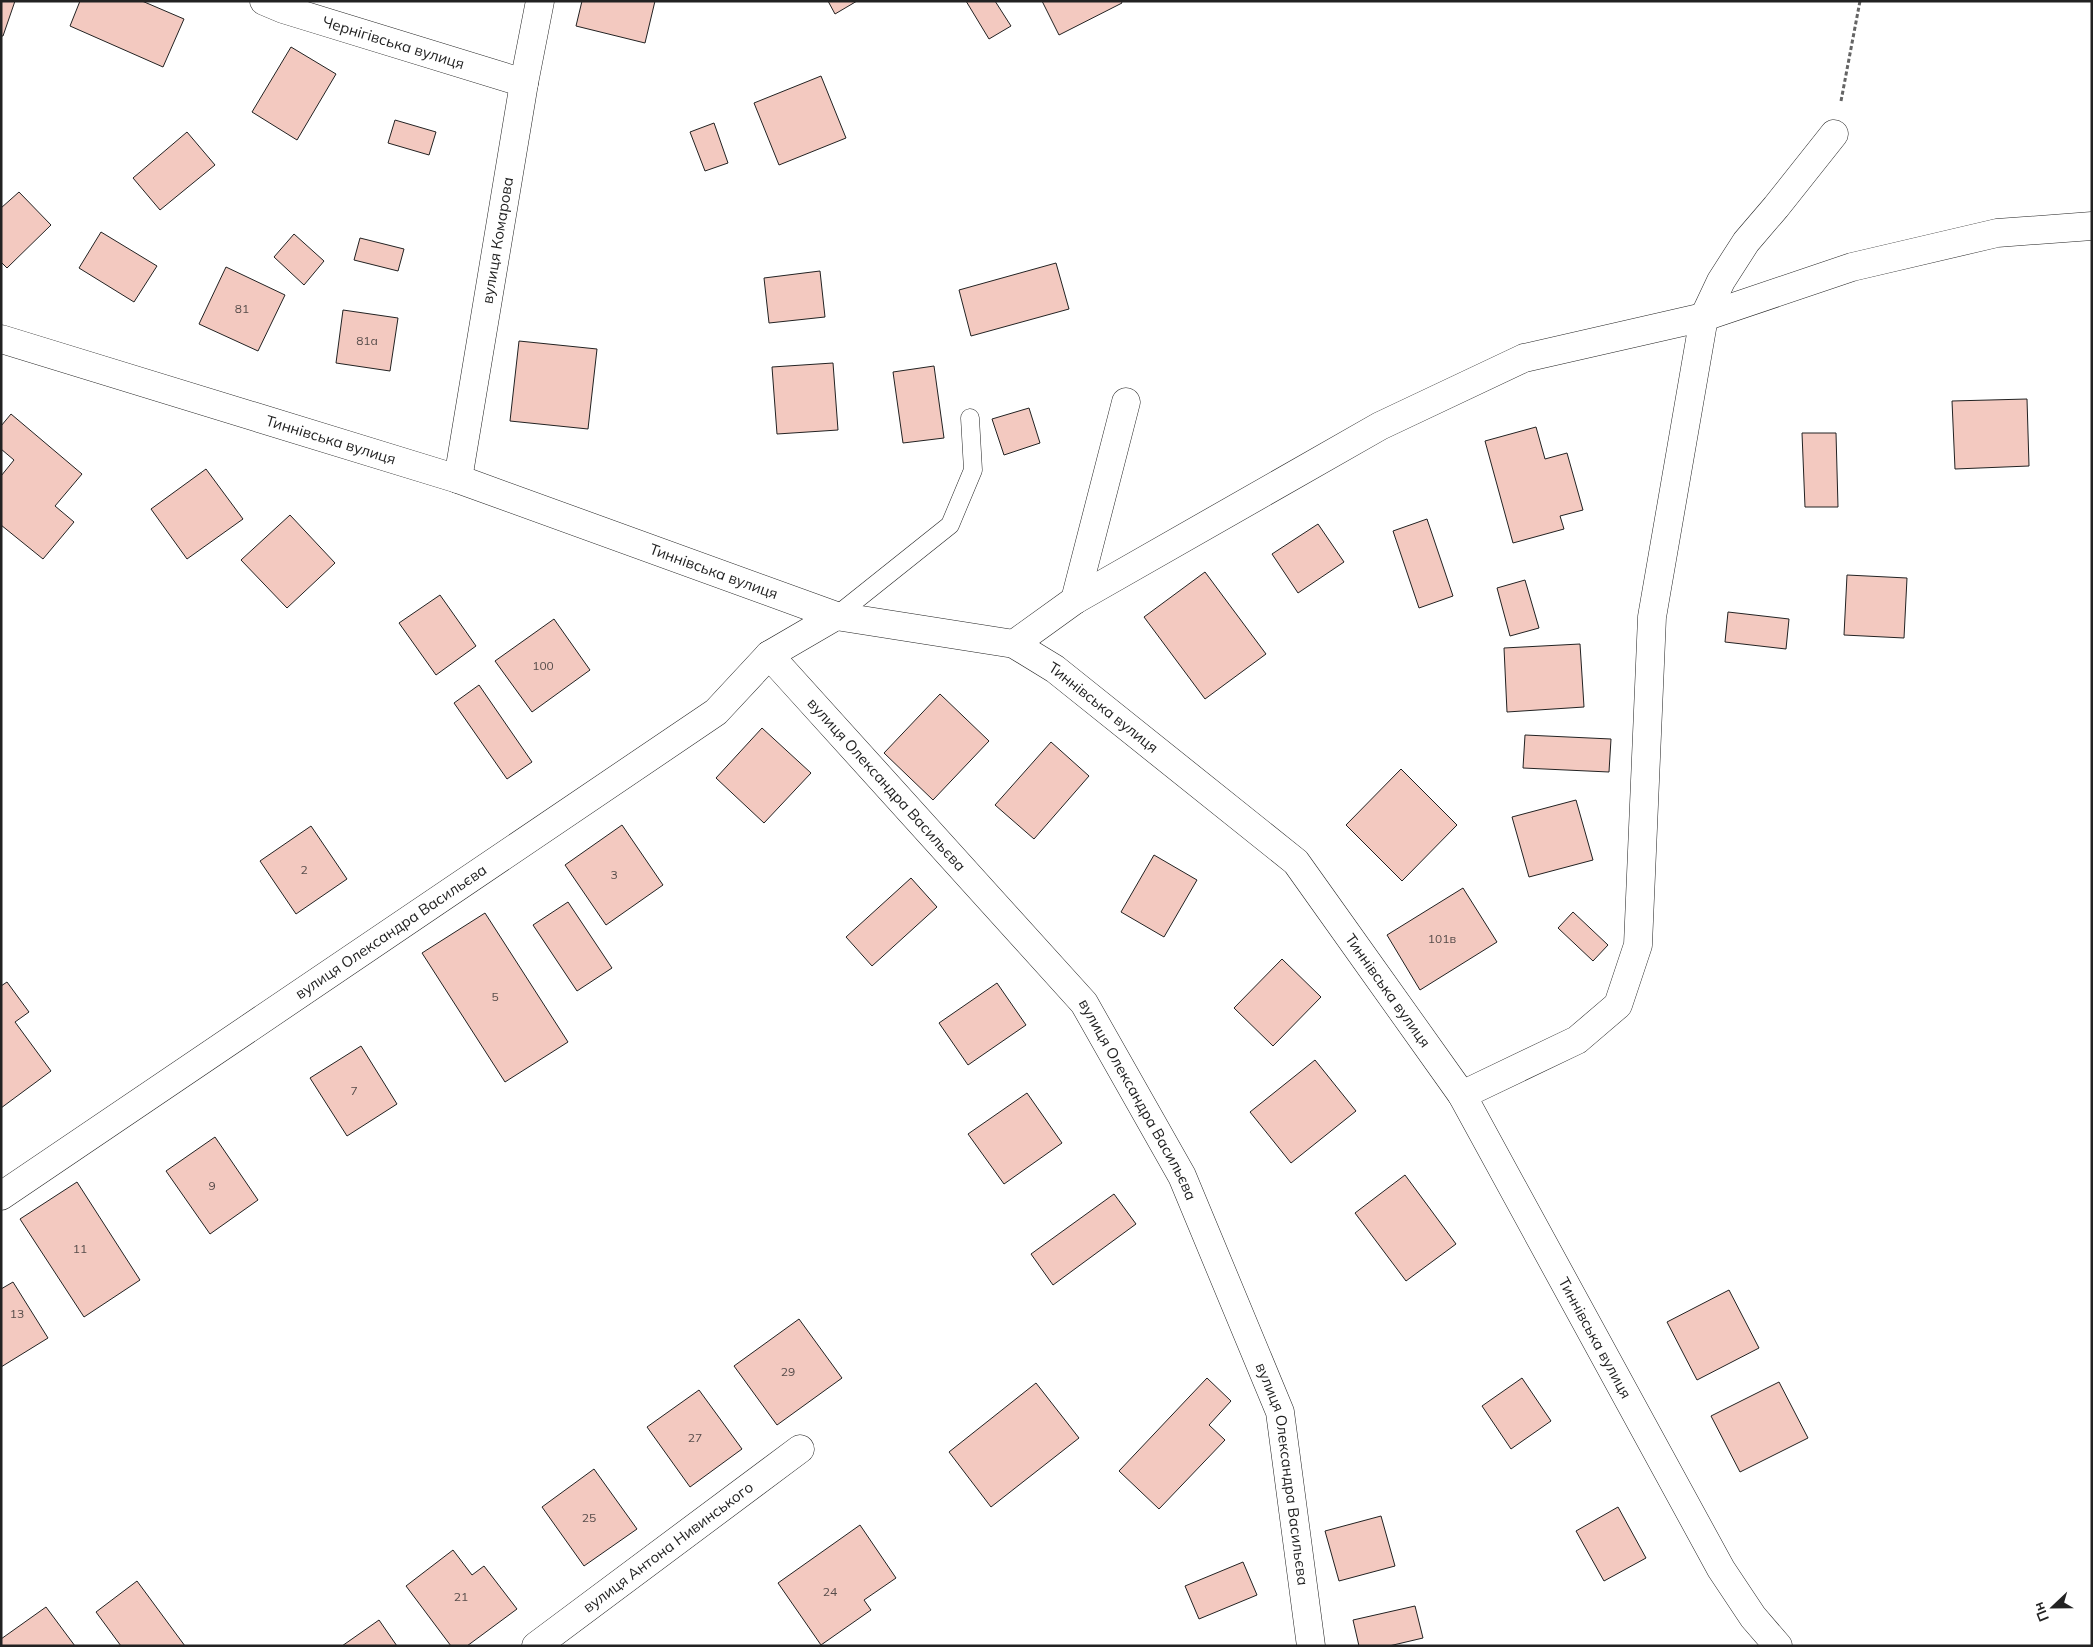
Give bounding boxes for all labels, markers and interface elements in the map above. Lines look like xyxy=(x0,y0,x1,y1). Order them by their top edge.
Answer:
street label: Чернігівська вулиця xyxy=(320,12,467,73)
street label: вулиця Комарова xyxy=(477,175,517,305)
house number: 81 xyxy=(235,301,249,316)
house number: 81а xyxy=(356,333,378,348)
street label: Тиннівська вулиця xyxy=(264,411,398,468)
street label: Тиннівська вулиця xyxy=(647,539,781,603)
street label: Тиннівська вулиця xyxy=(1045,657,1162,757)
house number: 100 xyxy=(532,658,554,673)
street label: вулиця Олександра Васильєва xyxy=(804,694,970,875)
street label: вулиця Олександра Васильєва xyxy=(291,860,490,1003)
house number: 2 xyxy=(300,862,308,877)
house number: 3 xyxy=(610,867,618,882)
street label: Тиннівська вулиця xyxy=(1341,930,1435,1051)
house number: 101в xyxy=(1428,931,1456,946)
house number: 5 xyxy=(491,989,499,1004)
street label: вулиця Олександра Васильєва xyxy=(1075,995,1201,1203)
house number: 7 xyxy=(350,1083,358,1098)
house number: 9 xyxy=(208,1178,216,1193)
house number: 11 xyxy=(73,1241,87,1256)
street label: Тиннівська вулиця xyxy=(1554,1274,1636,1402)
house number: 13 xyxy=(10,1306,24,1321)
street label: вулиця Олександра Васильєва xyxy=(1252,1360,1313,1587)
house number: 29 xyxy=(781,1364,795,1379)
house number: 27 xyxy=(688,1430,702,1445)
street label: вулиця Антона Нивинського xyxy=(579,1477,757,1617)
house number: 25 xyxy=(582,1510,596,1525)
north arrow xyxy=(2028,1582,2078,1632)
house number: 24 xyxy=(823,1584,837,1599)
house number: 21 xyxy=(454,1589,468,1604)
text: Пн xyxy=(2029,1599,2053,1624)

